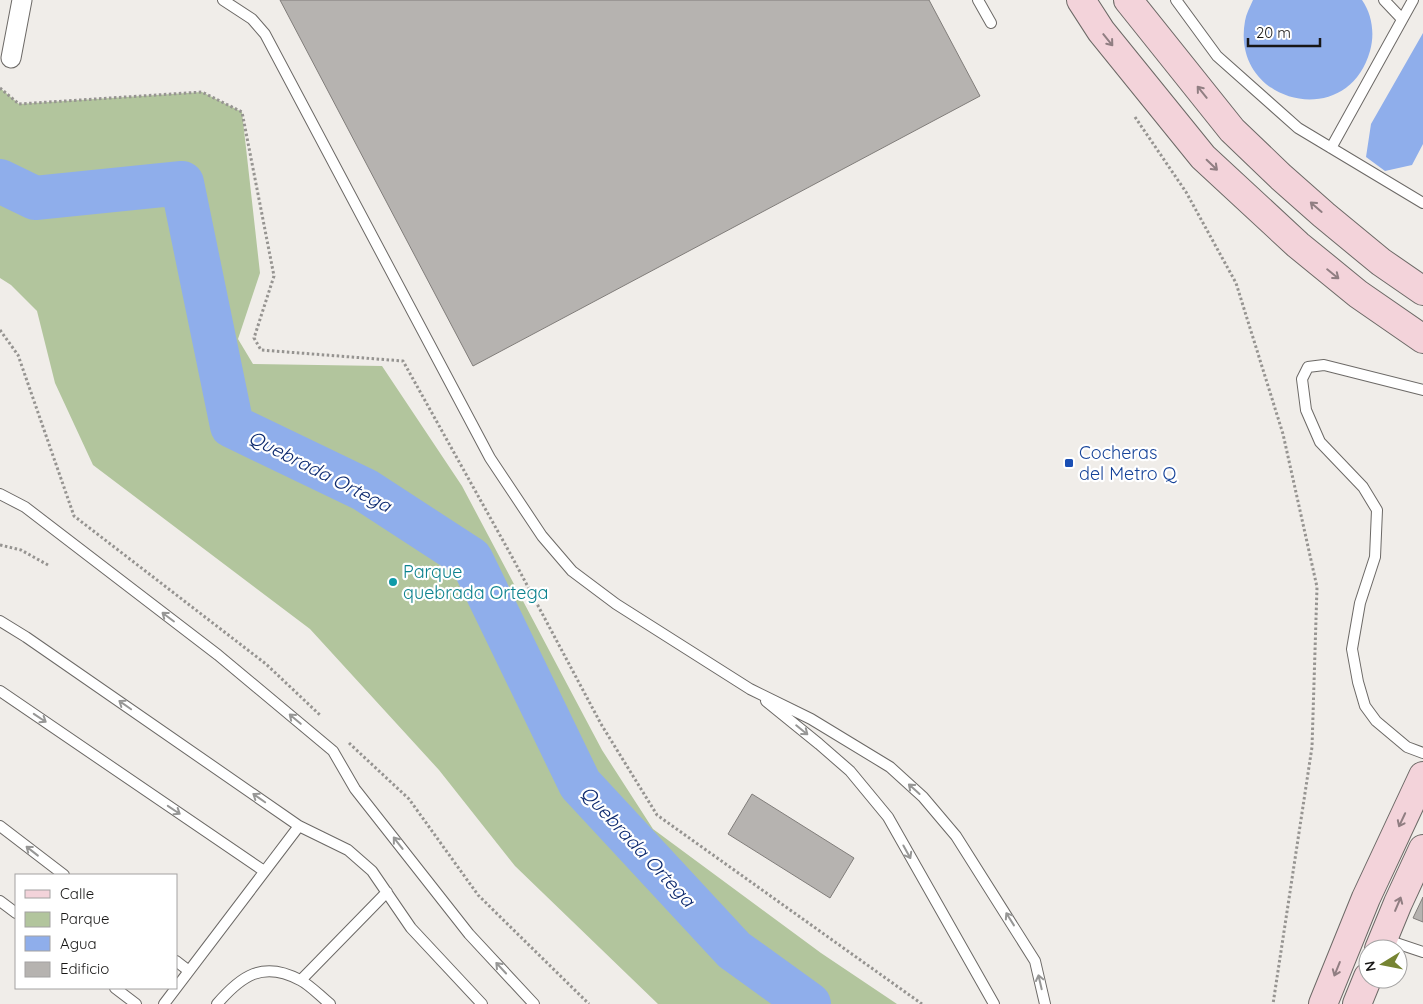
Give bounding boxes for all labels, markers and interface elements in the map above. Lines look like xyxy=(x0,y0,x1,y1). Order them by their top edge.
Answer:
scale bar xyxy=(1248,15,1320,47)
text: 20 m xyxy=(1256,23,1291,42)
one-way arrow xyxy=(1103,33,1114,46)
one-way arrow xyxy=(1196,86,1207,99)
one-way arrow xyxy=(1206,159,1218,171)
one-way arrow xyxy=(1309,202,1322,213)
one-way arrow xyxy=(1326,268,1339,279)
water label: Quebrada Ortega xyxy=(245,425,397,518)
place label: Cocheras del Metro Q xyxy=(1079,441,1178,485)
marker: Cocheras del Metro Q xyxy=(1063,457,1075,469)
place label: Parque quebrada Ortega xyxy=(403,560,548,604)
marker: Parque quebrada Ortega xyxy=(387,576,399,588)
one-way arrow xyxy=(161,612,175,622)
one-way arrow xyxy=(118,700,132,710)
one-way arrow xyxy=(33,713,47,723)
one-way arrow xyxy=(289,714,302,725)
one-way arrow xyxy=(795,725,808,736)
water label: Quebrada Ortega xyxy=(576,781,701,913)
one-way arrow xyxy=(907,783,920,795)
one-way arrow xyxy=(252,793,266,803)
one-way arrow xyxy=(167,805,181,815)
one-way arrow xyxy=(1397,813,1407,828)
one-way arrow xyxy=(392,837,403,850)
one-way arrow xyxy=(903,844,913,858)
one-way arrow xyxy=(26,845,39,856)
legend xyxy=(15,874,178,989)
text: Calle xyxy=(60,884,94,903)
one-way arrow xyxy=(1393,897,1403,912)
text: Parque xyxy=(60,909,110,928)
one-way arrow xyxy=(1004,913,1014,927)
text: Agua xyxy=(60,934,97,953)
north arrow xyxy=(1358,939,1408,989)
text: Edificio xyxy=(60,959,109,978)
text: N xyxy=(1360,960,1380,973)
one-way arrow xyxy=(1331,961,1341,976)
one-way arrow xyxy=(495,962,507,975)
one-way arrow xyxy=(1035,975,1044,991)

